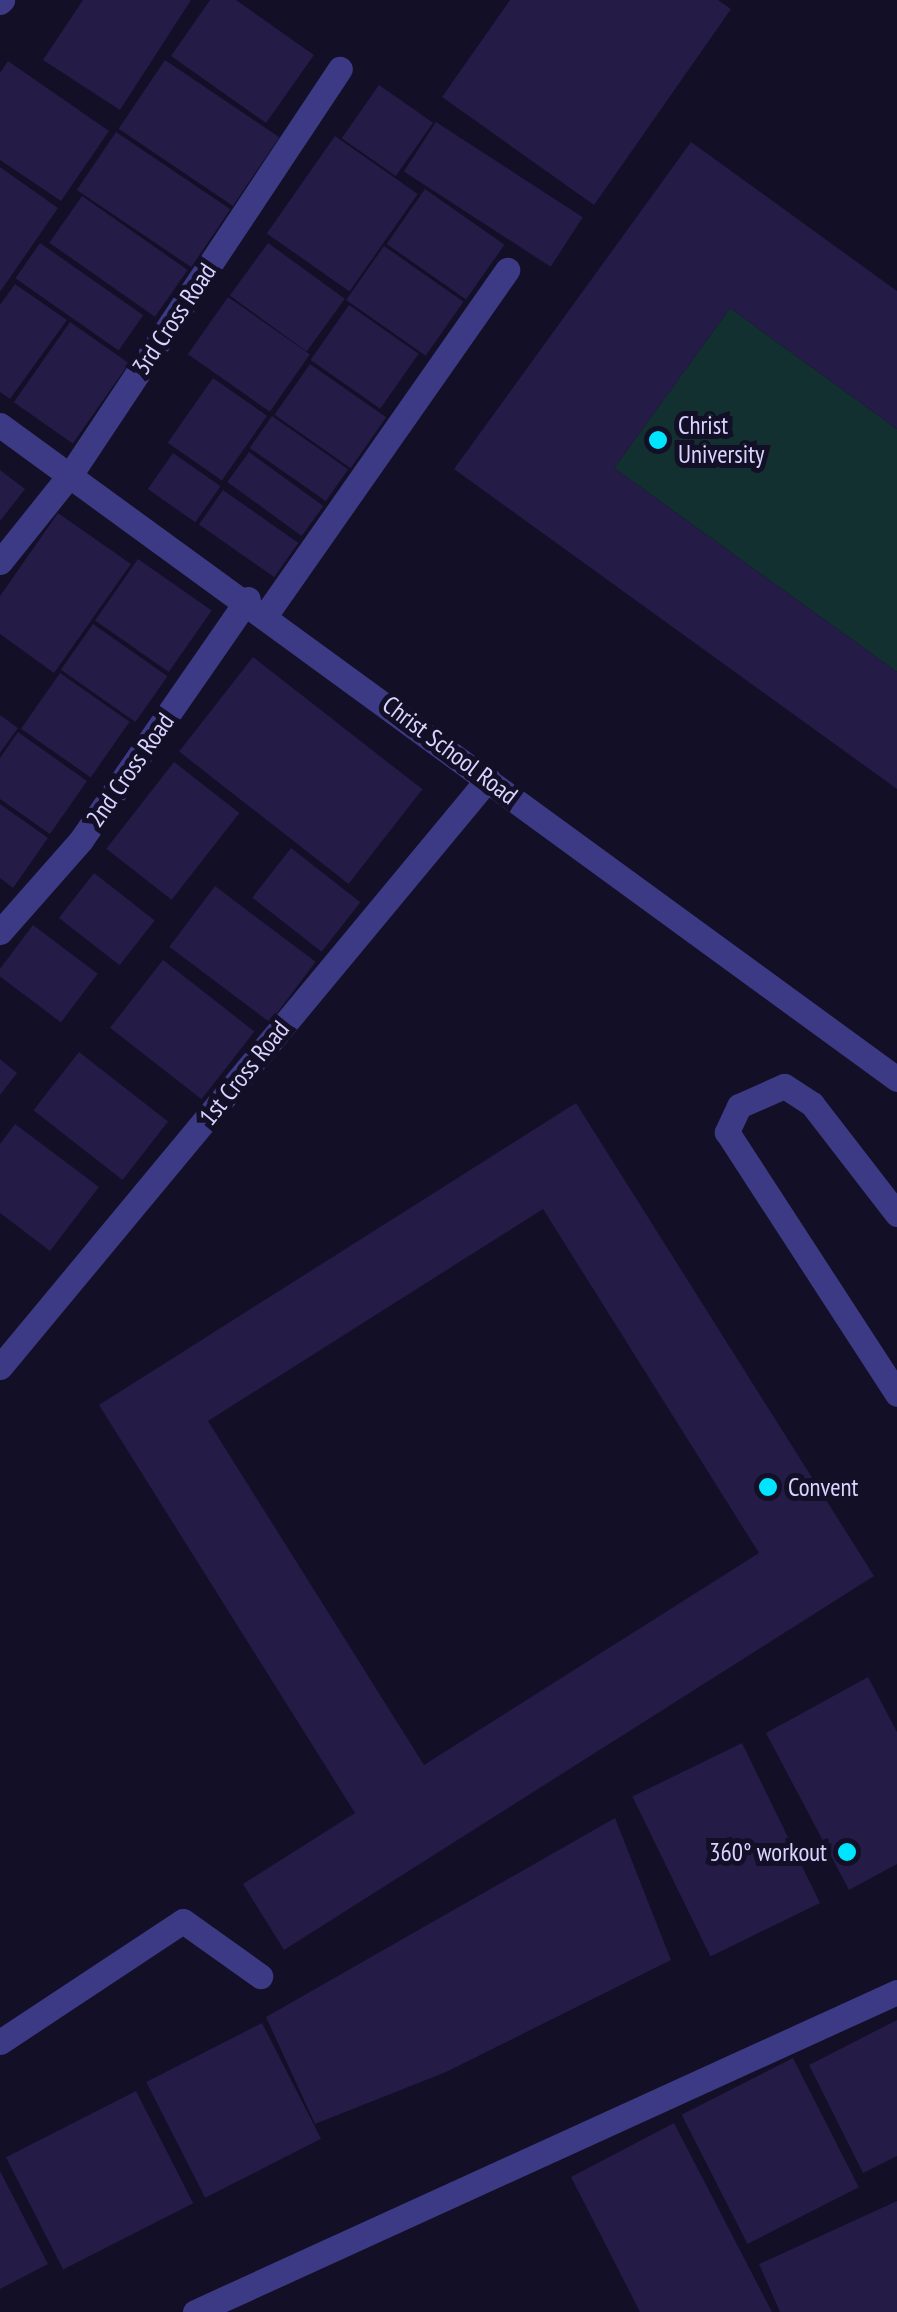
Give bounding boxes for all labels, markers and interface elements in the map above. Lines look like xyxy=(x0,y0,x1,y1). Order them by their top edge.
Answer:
street label: 3rd Cross Road xyxy=(126,258,222,380)
place label: Christ University xyxy=(678,411,764,470)
marker: Christ University xyxy=(647,429,669,451)
street label: Christ School Road xyxy=(377,689,523,811)
street label: 2nd Cross Road xyxy=(80,707,180,833)
street label: 1st Cross Road xyxy=(193,1015,295,1131)
place label: Convent xyxy=(788,1472,858,1502)
marker: Convent xyxy=(757,1476,779,1498)
place label: 360° workout xyxy=(709,1837,827,1867)
marker: 360° workout xyxy=(836,1841,858,1863)

